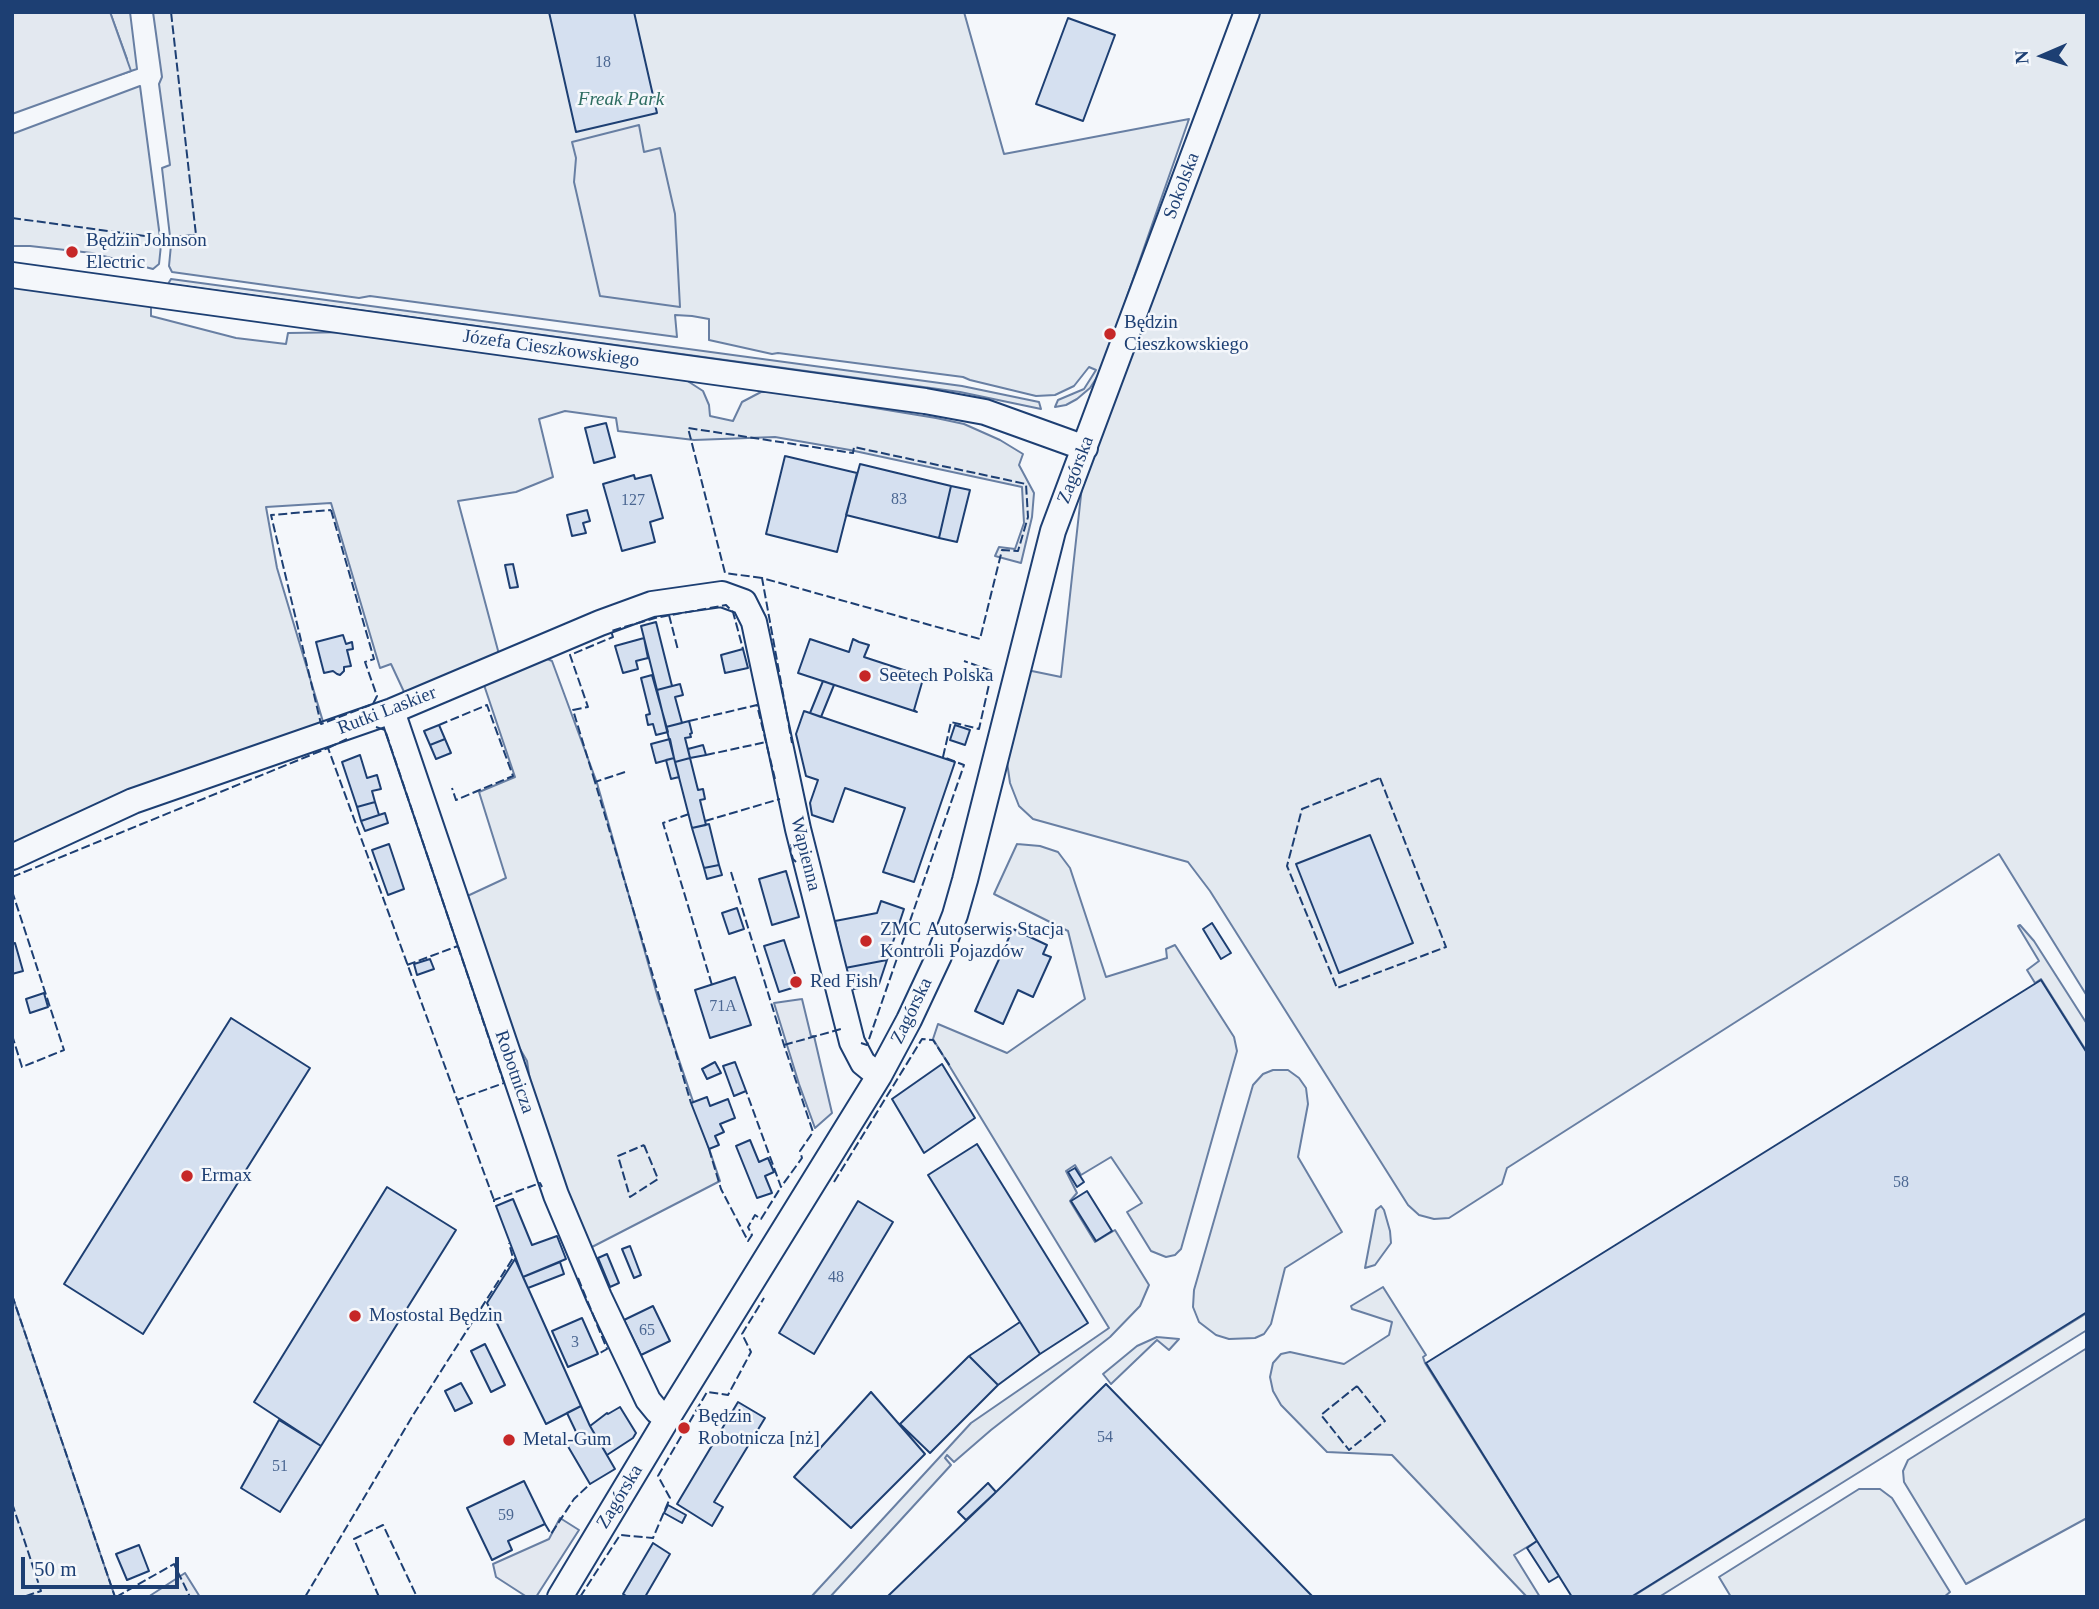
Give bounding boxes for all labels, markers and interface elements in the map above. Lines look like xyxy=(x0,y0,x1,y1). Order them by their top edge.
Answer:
north arrow xyxy=(2008,21,2078,91)
text: N xyxy=(2011,50,2032,65)
house number: 18 xyxy=(595,53,611,73)
park label: Freak Park xyxy=(578,89,664,111)
street label: Sokolska xyxy=(1159,149,1205,223)
place label: Będzin Johnson Electric xyxy=(86,230,207,274)
marker: Będzin Johnson Electric xyxy=(64,244,80,260)
place label: Będzin Cieszkowskiego xyxy=(1124,312,1249,356)
street label: Józefa Cieszkowskiego xyxy=(461,325,641,373)
marker: Będzin Cieszkowskiego xyxy=(1102,326,1118,342)
street label: Zagórska xyxy=(1053,433,1099,507)
house number: 83 xyxy=(891,490,907,510)
house number: 127 xyxy=(621,491,645,511)
place label: Seetech Polska xyxy=(879,665,994,687)
marker: Seetech Polska xyxy=(857,668,873,684)
street label: Rutki Laskier xyxy=(334,682,440,740)
street label: Wapienna xyxy=(785,815,825,893)
place label: ZMC Autoserwis Stacja Kontroli Pojazdów xyxy=(880,919,1064,963)
marker: ZMC Autoserwis Stacja Kontroli Pojazdów xyxy=(858,933,874,949)
place label: Red Fish xyxy=(810,971,878,993)
marker: Red Fish xyxy=(788,974,804,990)
street label: Zagórska xyxy=(886,974,938,1048)
house number: 71A xyxy=(709,997,737,1017)
street label: Robotnicza xyxy=(489,1027,539,1117)
place label: Ermax xyxy=(201,1165,252,1187)
marker: Ermax xyxy=(179,1168,195,1184)
house number: 58 xyxy=(1893,1173,1909,1193)
house number: 48 xyxy=(828,1268,844,1288)
place label: Mostostal Będzin xyxy=(369,1305,503,1327)
marker: Mostostal Będzin xyxy=(347,1308,363,1324)
house number: 65 xyxy=(639,1321,655,1341)
house number: 3 xyxy=(571,1333,579,1353)
place label: Będzin Robotnicza [nż] xyxy=(698,1406,820,1450)
marker: Będzin Robotnicza [nż] xyxy=(676,1420,692,1436)
house number: 54 xyxy=(1097,1428,1113,1448)
place label: Metal-Gum xyxy=(523,1429,612,1451)
marker: Metal-Gum xyxy=(501,1432,517,1448)
house number: 51 xyxy=(272,1457,288,1477)
street label: Zagórska xyxy=(592,1461,648,1533)
house number: 59 xyxy=(498,1506,514,1526)
scale bar xyxy=(24,1542,182,1586)
text: 50 m xyxy=(34,1557,77,1581)

